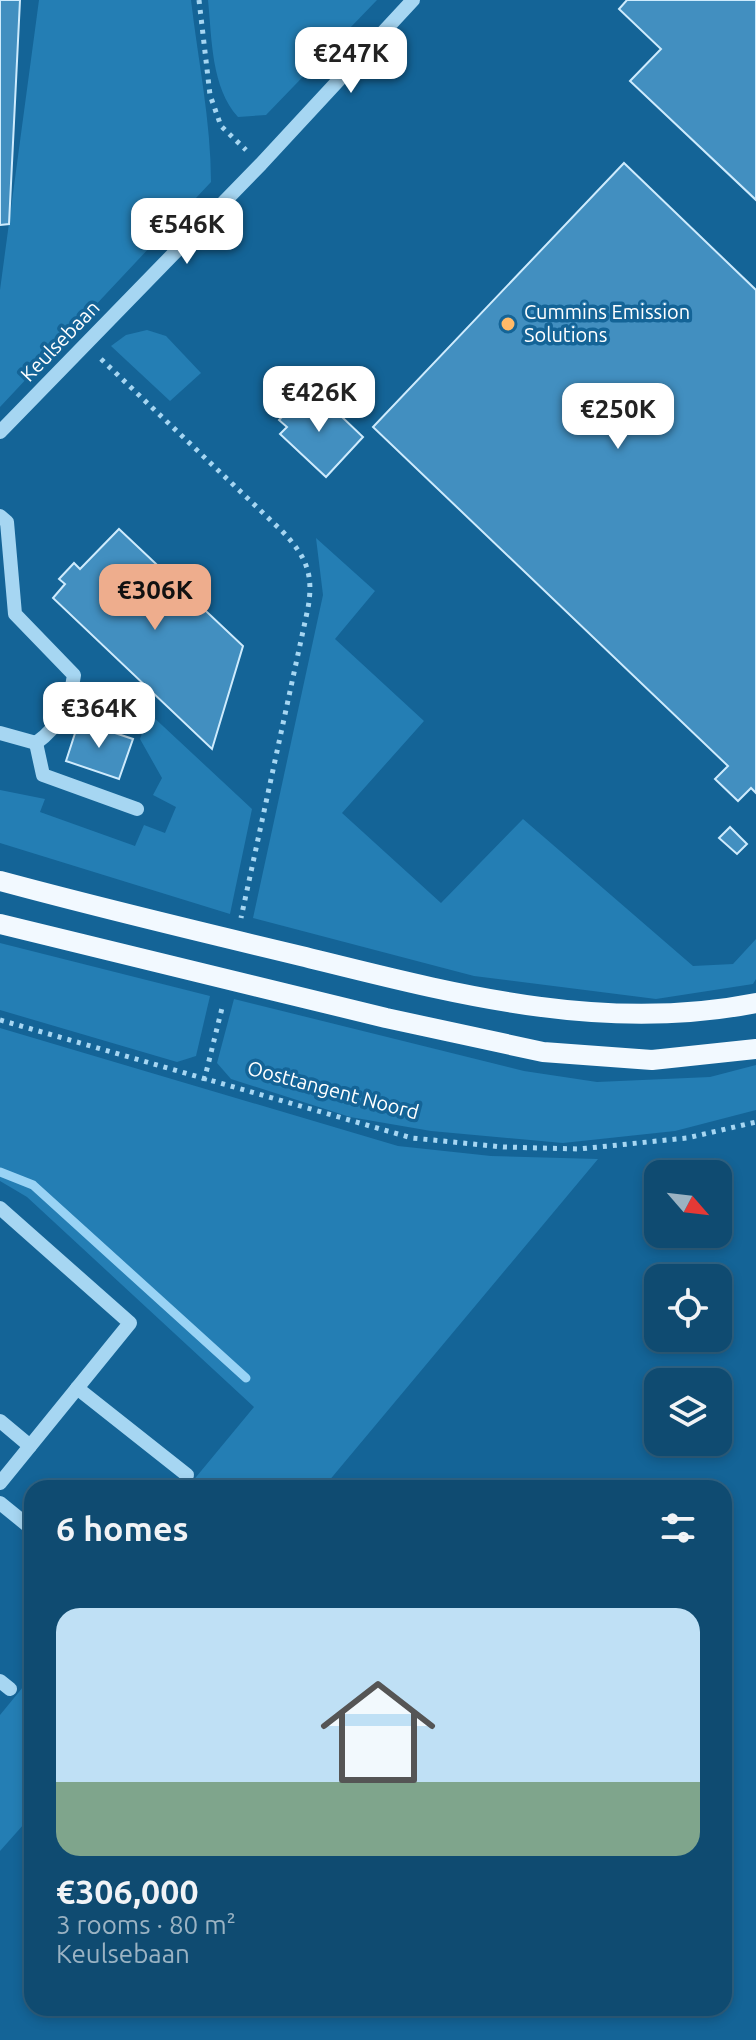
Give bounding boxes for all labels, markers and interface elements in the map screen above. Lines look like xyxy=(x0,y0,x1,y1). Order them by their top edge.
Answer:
pin: €247K xyxy=(295,27,407,95)
text: €247K xyxy=(313,38,389,67)
pin: €546K xyxy=(131,198,243,266)
text: €546K xyxy=(149,209,225,238)
street label: Keulsebaan xyxy=(16,296,104,386)
place label: Cummins Emission Solutions xyxy=(524,300,690,346)
marker: Cummins Emission Solutions xyxy=(499,315,517,333)
pin: €426K xyxy=(263,366,375,434)
text: €426K xyxy=(281,377,357,406)
pin: €250K xyxy=(562,383,674,451)
text: €250K xyxy=(580,394,656,423)
pin: €306K xyxy=(99,564,211,632)
text: €306K xyxy=(117,575,193,604)
pin: €364K xyxy=(43,682,155,750)
text: €364K xyxy=(61,693,137,722)
street label: Oosttangent Noord xyxy=(245,1056,421,1123)
north arrow xyxy=(644,1160,732,1248)
map controls xyxy=(644,1160,732,1456)
button: locate xyxy=(644,1264,732,1352)
button: layers xyxy=(644,1368,732,1456)
icon: filters xyxy=(656,1506,700,1550)
text: 6 homes xyxy=(56,1509,189,1547)
icon: home xyxy=(306,1660,450,1804)
text: €306,000 xyxy=(56,1872,199,1910)
text: 3 rooms · 80 m² xyxy=(56,1910,236,1939)
text: Keulsebaan xyxy=(56,1939,190,1968)

